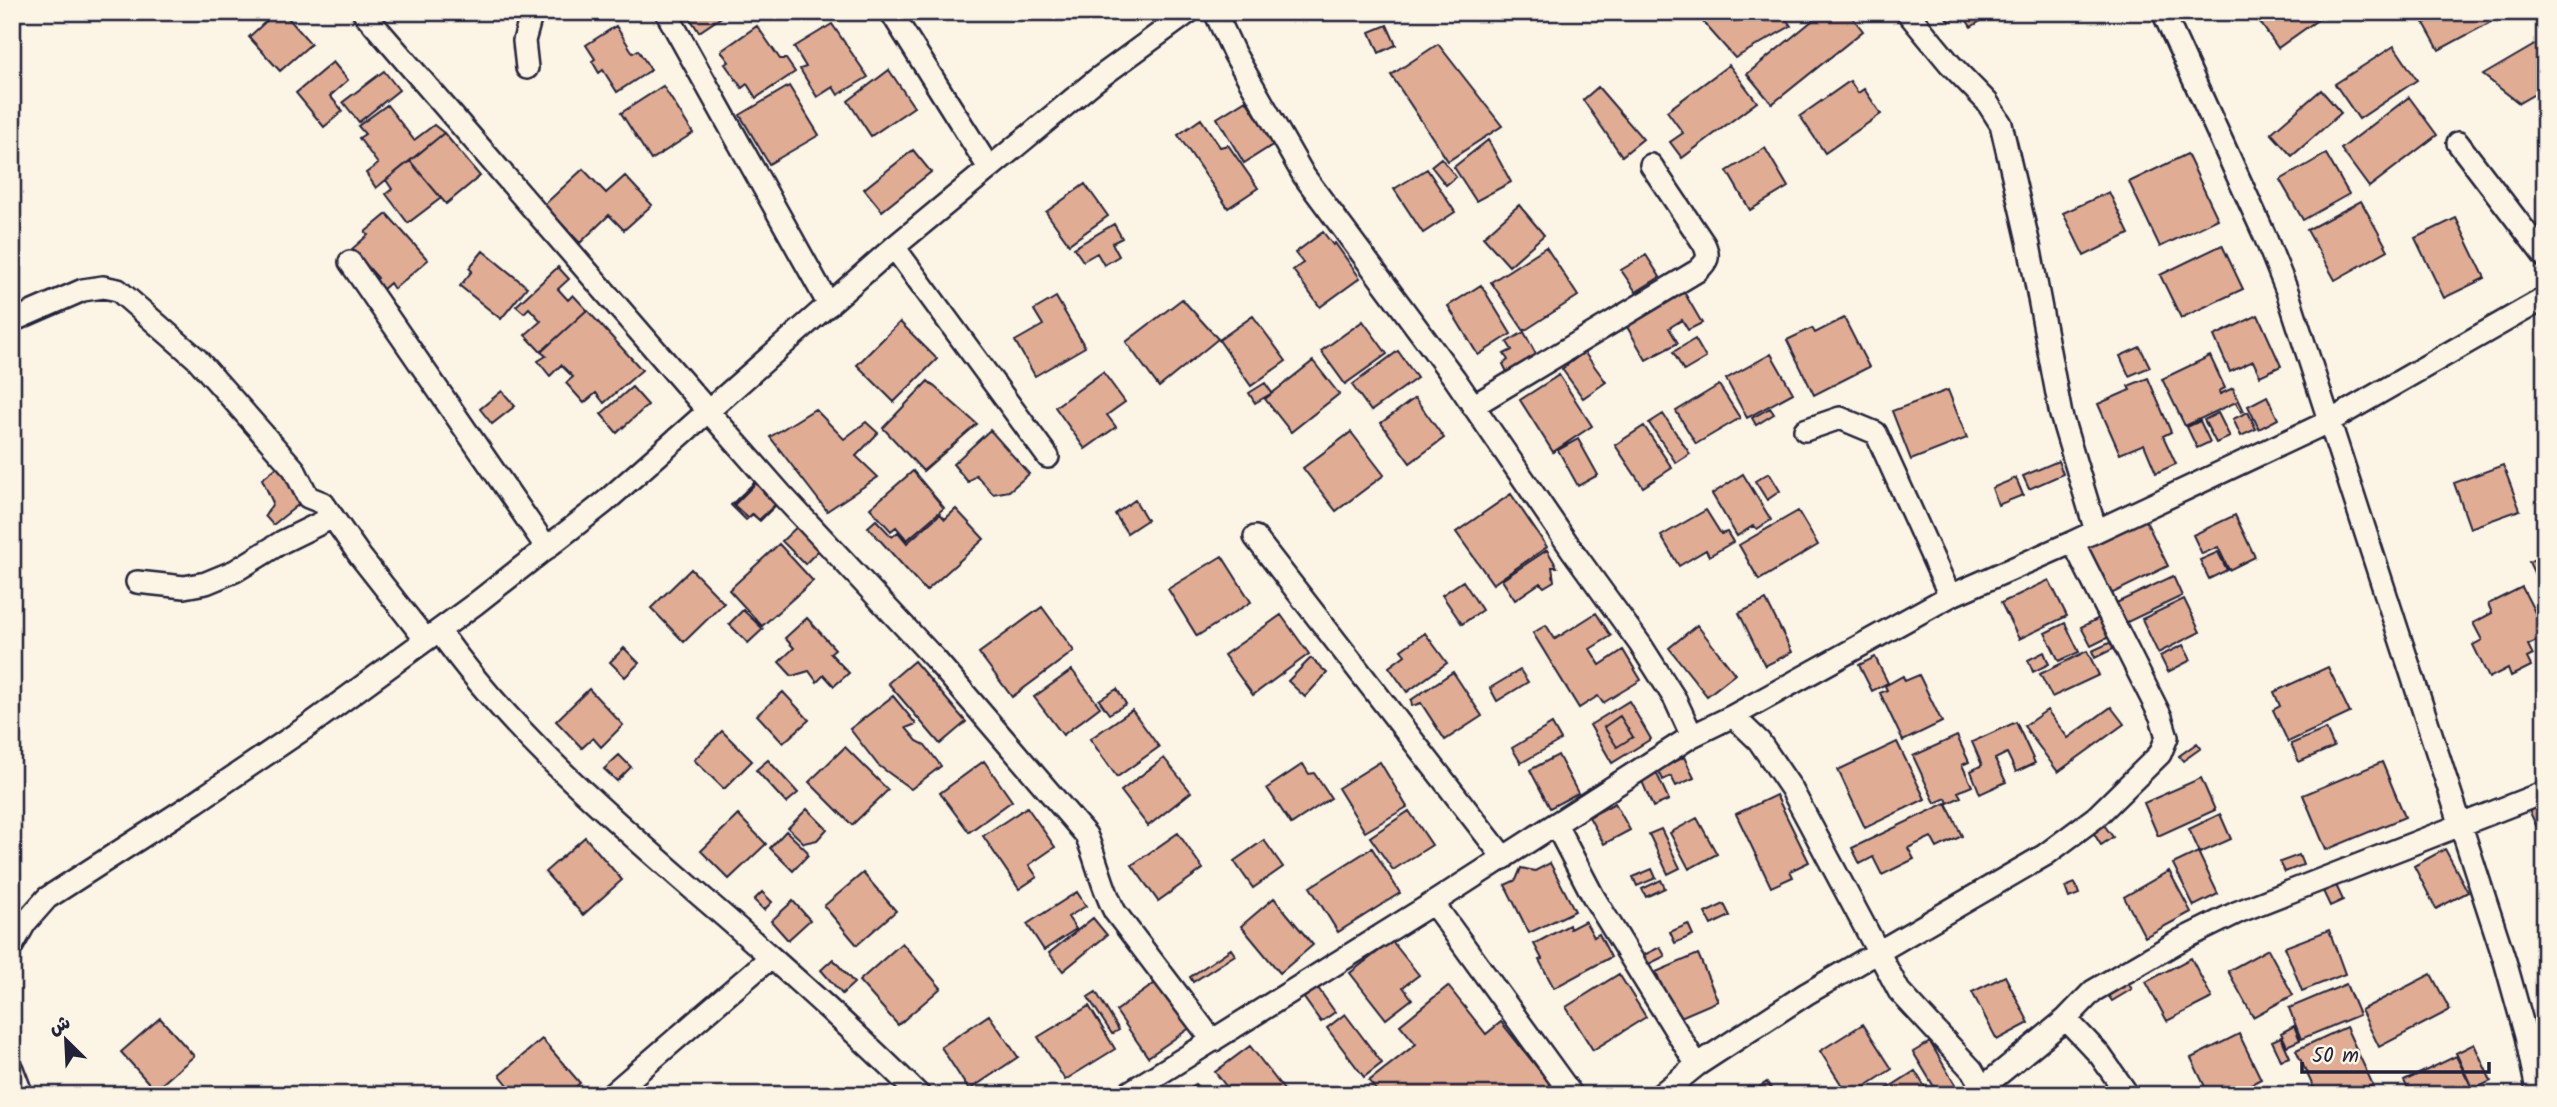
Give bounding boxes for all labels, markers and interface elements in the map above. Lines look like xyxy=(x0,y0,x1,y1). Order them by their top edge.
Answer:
north arrow xyxy=(32,1006,102,1076)
text: ش xyxy=(44,1008,76,1044)
scale bar xyxy=(2302,1030,2489,1074)
text: 50 m xyxy=(2312,1040,2359,1073)

